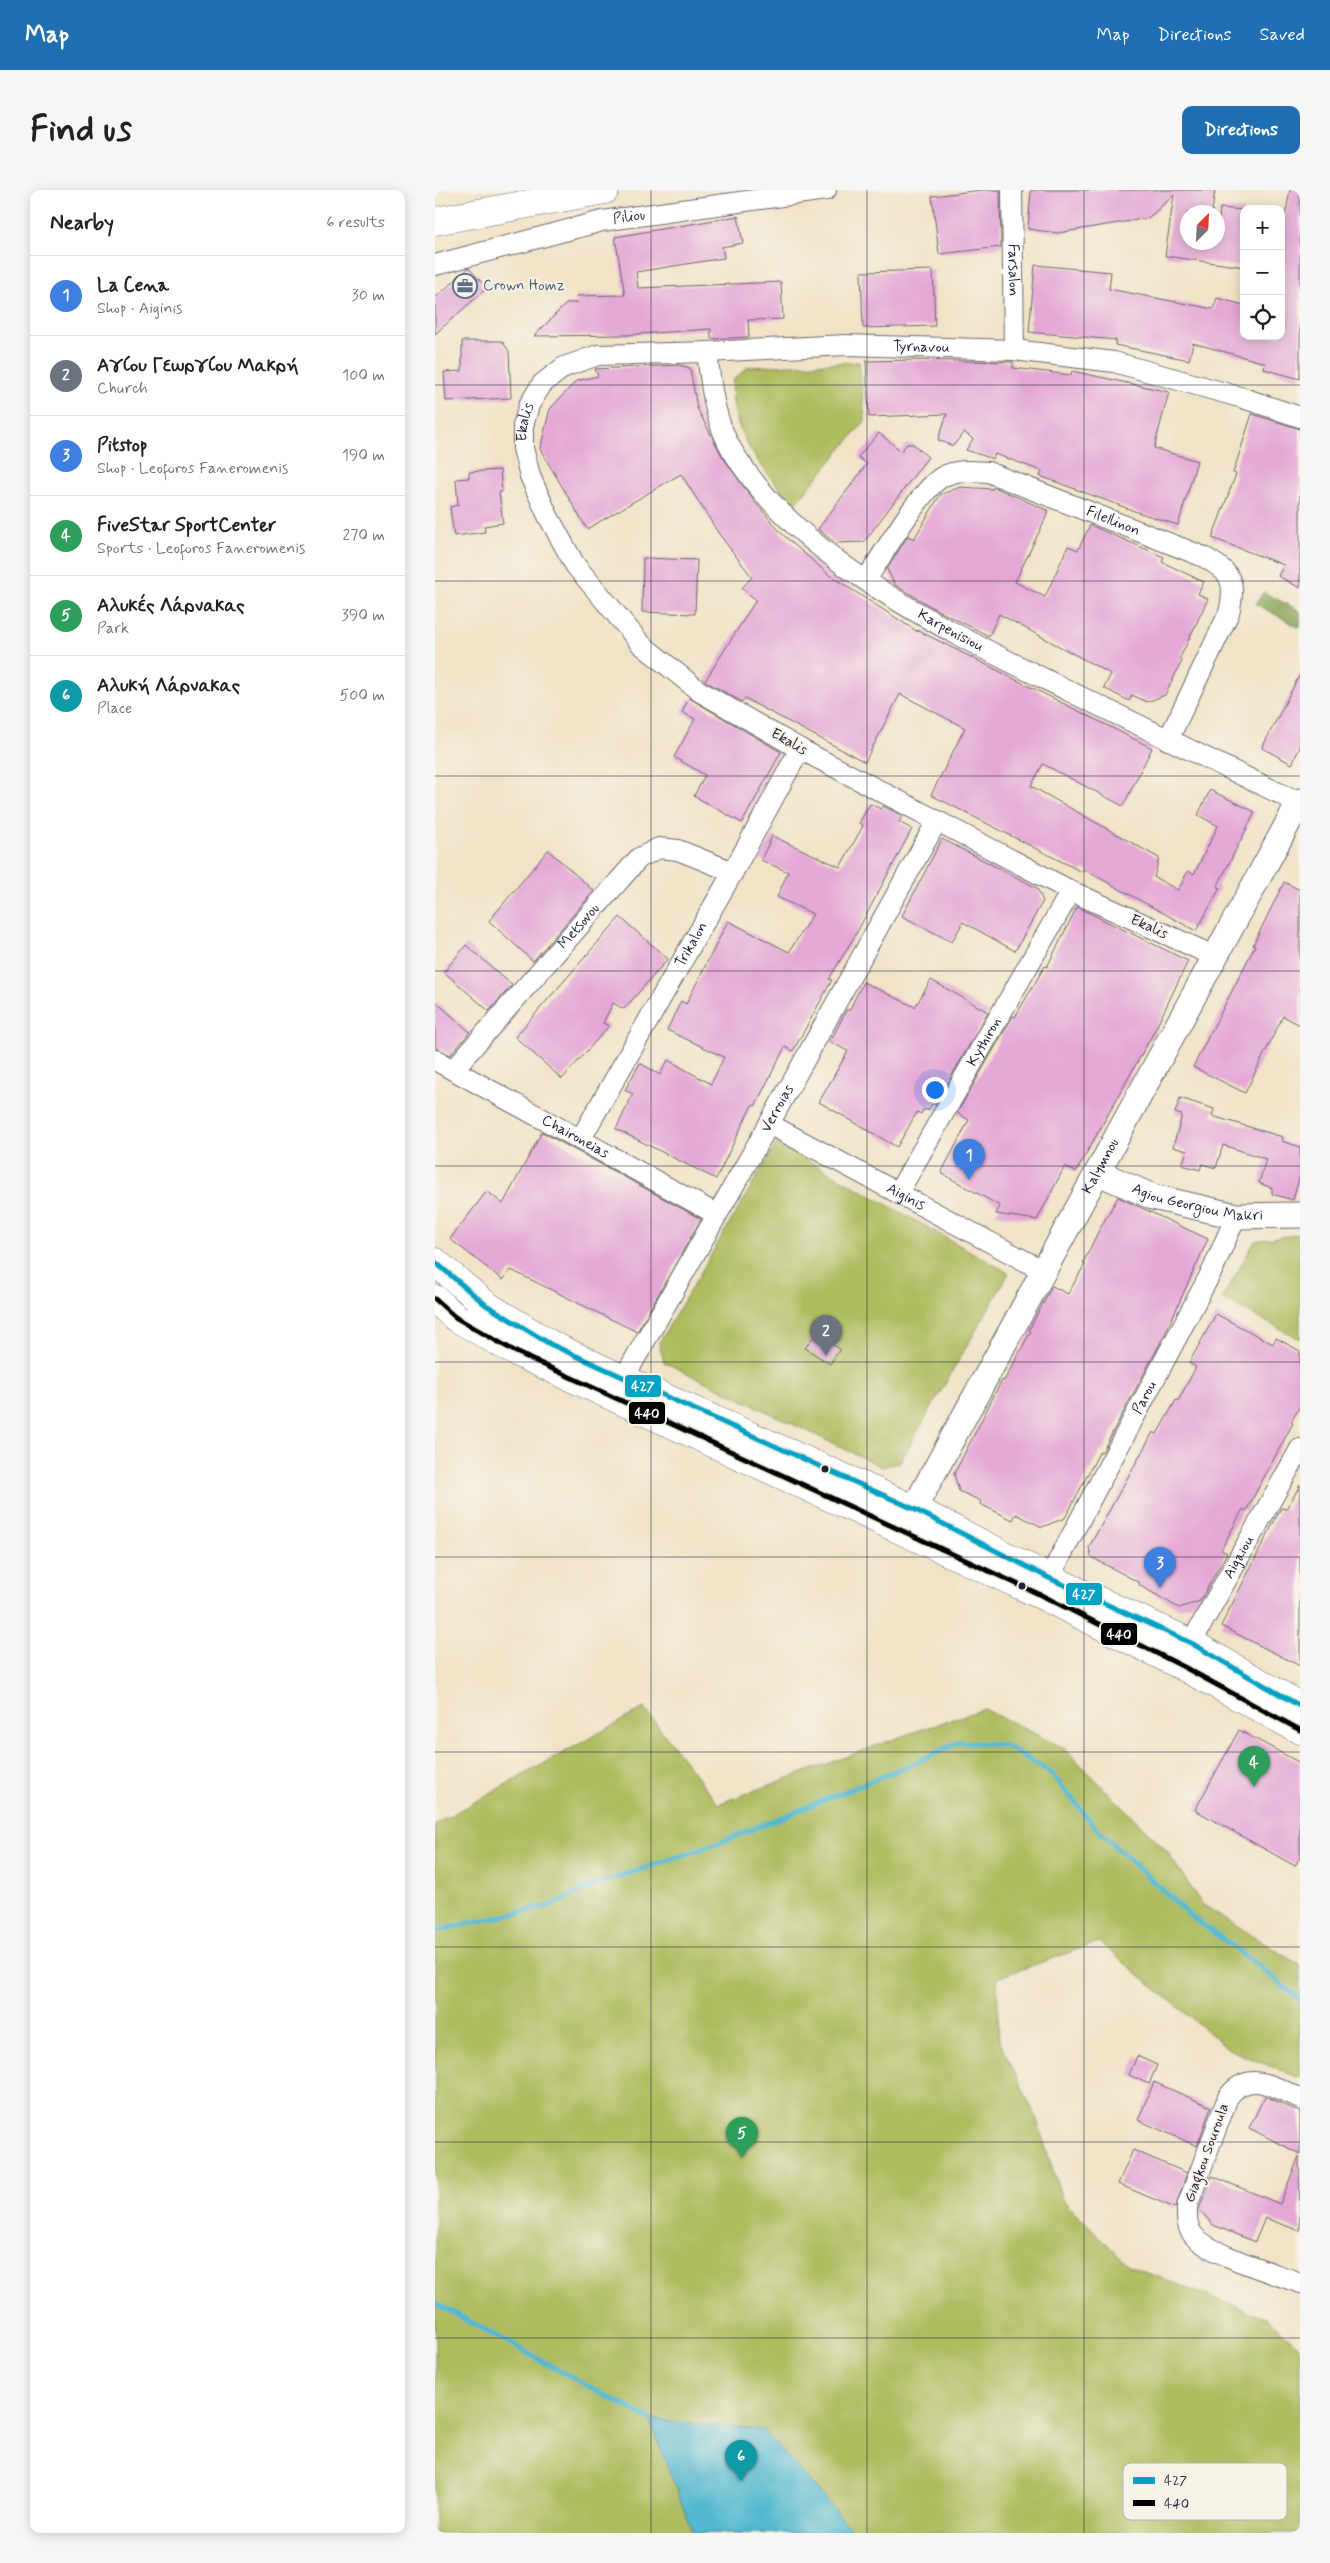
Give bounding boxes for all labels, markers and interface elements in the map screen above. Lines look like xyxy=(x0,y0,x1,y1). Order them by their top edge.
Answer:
text: Map xyxy=(25,20,69,51)
text: Map xyxy=(1097,23,1130,47)
text: Directions xyxy=(1158,23,1232,47)
text: Saved xyxy=(1260,23,1305,47)
button: Directions xyxy=(1182,106,1300,154)
text: Find us xyxy=(30,107,132,153)
street label: Piliou xyxy=(612,205,646,229)
north arrow xyxy=(1180,205,1225,250)
map controls xyxy=(1240,205,1285,340)
button: + xyxy=(1240,205,1285,250)
text: Nearby xyxy=(50,209,114,237)
text: 6 results xyxy=(326,212,385,233)
street label: Farsalon xyxy=(1003,244,1023,296)
button: − xyxy=(1240,250,1285,295)
text: La Cena xyxy=(97,273,169,298)
office icon: Crown Homz xyxy=(452,273,478,299)
place label: Crown Homz xyxy=(483,276,565,296)
text: 1 xyxy=(62,285,70,306)
text: 30 m xyxy=(352,285,385,306)
button: locate xyxy=(1240,295,1285,340)
text: Shop · Aiginis xyxy=(97,298,182,319)
street label: Tyrnavou xyxy=(893,336,950,358)
text: Αγίου Γεωργίου Μακρή xyxy=(97,353,299,378)
text: 2 xyxy=(62,365,70,386)
text: 100 m xyxy=(342,365,385,386)
text: Church xyxy=(97,378,148,399)
street label: Ekalis xyxy=(513,400,539,442)
text: Pitstop xyxy=(97,433,147,458)
text: 3 xyxy=(62,445,70,466)
text: 190 m xyxy=(342,445,385,466)
text: Shop · Leoforos Faneromenis xyxy=(97,458,288,479)
street label: Filellinon xyxy=(1083,502,1143,541)
text: FiveStar SportCenter xyxy=(97,513,276,538)
text: 4 xyxy=(61,525,71,546)
text: 270 m xyxy=(342,525,385,546)
text: Sports · Leoforos Faneromenis xyxy=(97,538,305,559)
text: Αλυκές Λάρνακας xyxy=(97,593,245,618)
text: 5 xyxy=(61,605,71,626)
text: 390 m xyxy=(342,605,385,626)
street label: Karpenisiou xyxy=(914,605,987,657)
text: Park xyxy=(97,618,129,639)
text: Αλυκή Λάρνακας xyxy=(97,673,240,698)
text: 6 xyxy=(62,685,70,706)
text: 500 m xyxy=(340,685,385,706)
text: Place xyxy=(97,698,132,719)
street label: Ekalis xyxy=(767,724,811,760)
street label: Metsovou xyxy=(553,899,605,954)
street label: Ekalis xyxy=(1127,910,1171,944)
street label: Trikalon xyxy=(671,918,712,971)
street label: Kythiron xyxy=(962,1014,1007,1070)
your location xyxy=(922,1077,948,1103)
street label: Verroias xyxy=(756,1081,799,1136)
street label: Chaironeias xyxy=(538,1110,613,1164)
street label: Kalymnou xyxy=(1078,1135,1124,1198)
pin: 1 xyxy=(953,1139,985,1180)
street label: Aiginis xyxy=(883,1179,929,1216)
street label: Agiou Georgiou Makri xyxy=(1129,1179,1263,1226)
pin: 2 xyxy=(810,1315,842,1356)
line badge: 427 xyxy=(624,1374,662,1398)
street label: Parou xyxy=(1128,1377,1162,1418)
text: 427 xyxy=(631,1378,655,1396)
line badge: 440 xyxy=(628,1401,666,1425)
text: 440 xyxy=(634,1405,660,1423)
unlabelled marker xyxy=(820,1464,830,1474)
street label: Aigaiou xyxy=(1219,1532,1259,1582)
pin: 3 xyxy=(1144,1547,1176,1588)
unlabelled marker xyxy=(1017,1581,1027,1591)
line badge: 427 xyxy=(1065,1582,1103,1606)
text: 427 xyxy=(1072,1586,1096,1604)
line badge: 440 xyxy=(1100,1622,1138,1646)
text: 440 xyxy=(1106,1626,1132,1644)
pin: 4 xyxy=(1238,1746,1270,1787)
street label: Giagkou Souroula xyxy=(1180,2101,1235,2206)
pin: 5 xyxy=(726,2117,758,2158)
pin: 6 xyxy=(725,2440,757,2481)
legend xyxy=(1123,2463,1287,2520)
text: 427 xyxy=(1164,2472,1188,2490)
text: 440 xyxy=(1164,2495,1189,2513)

